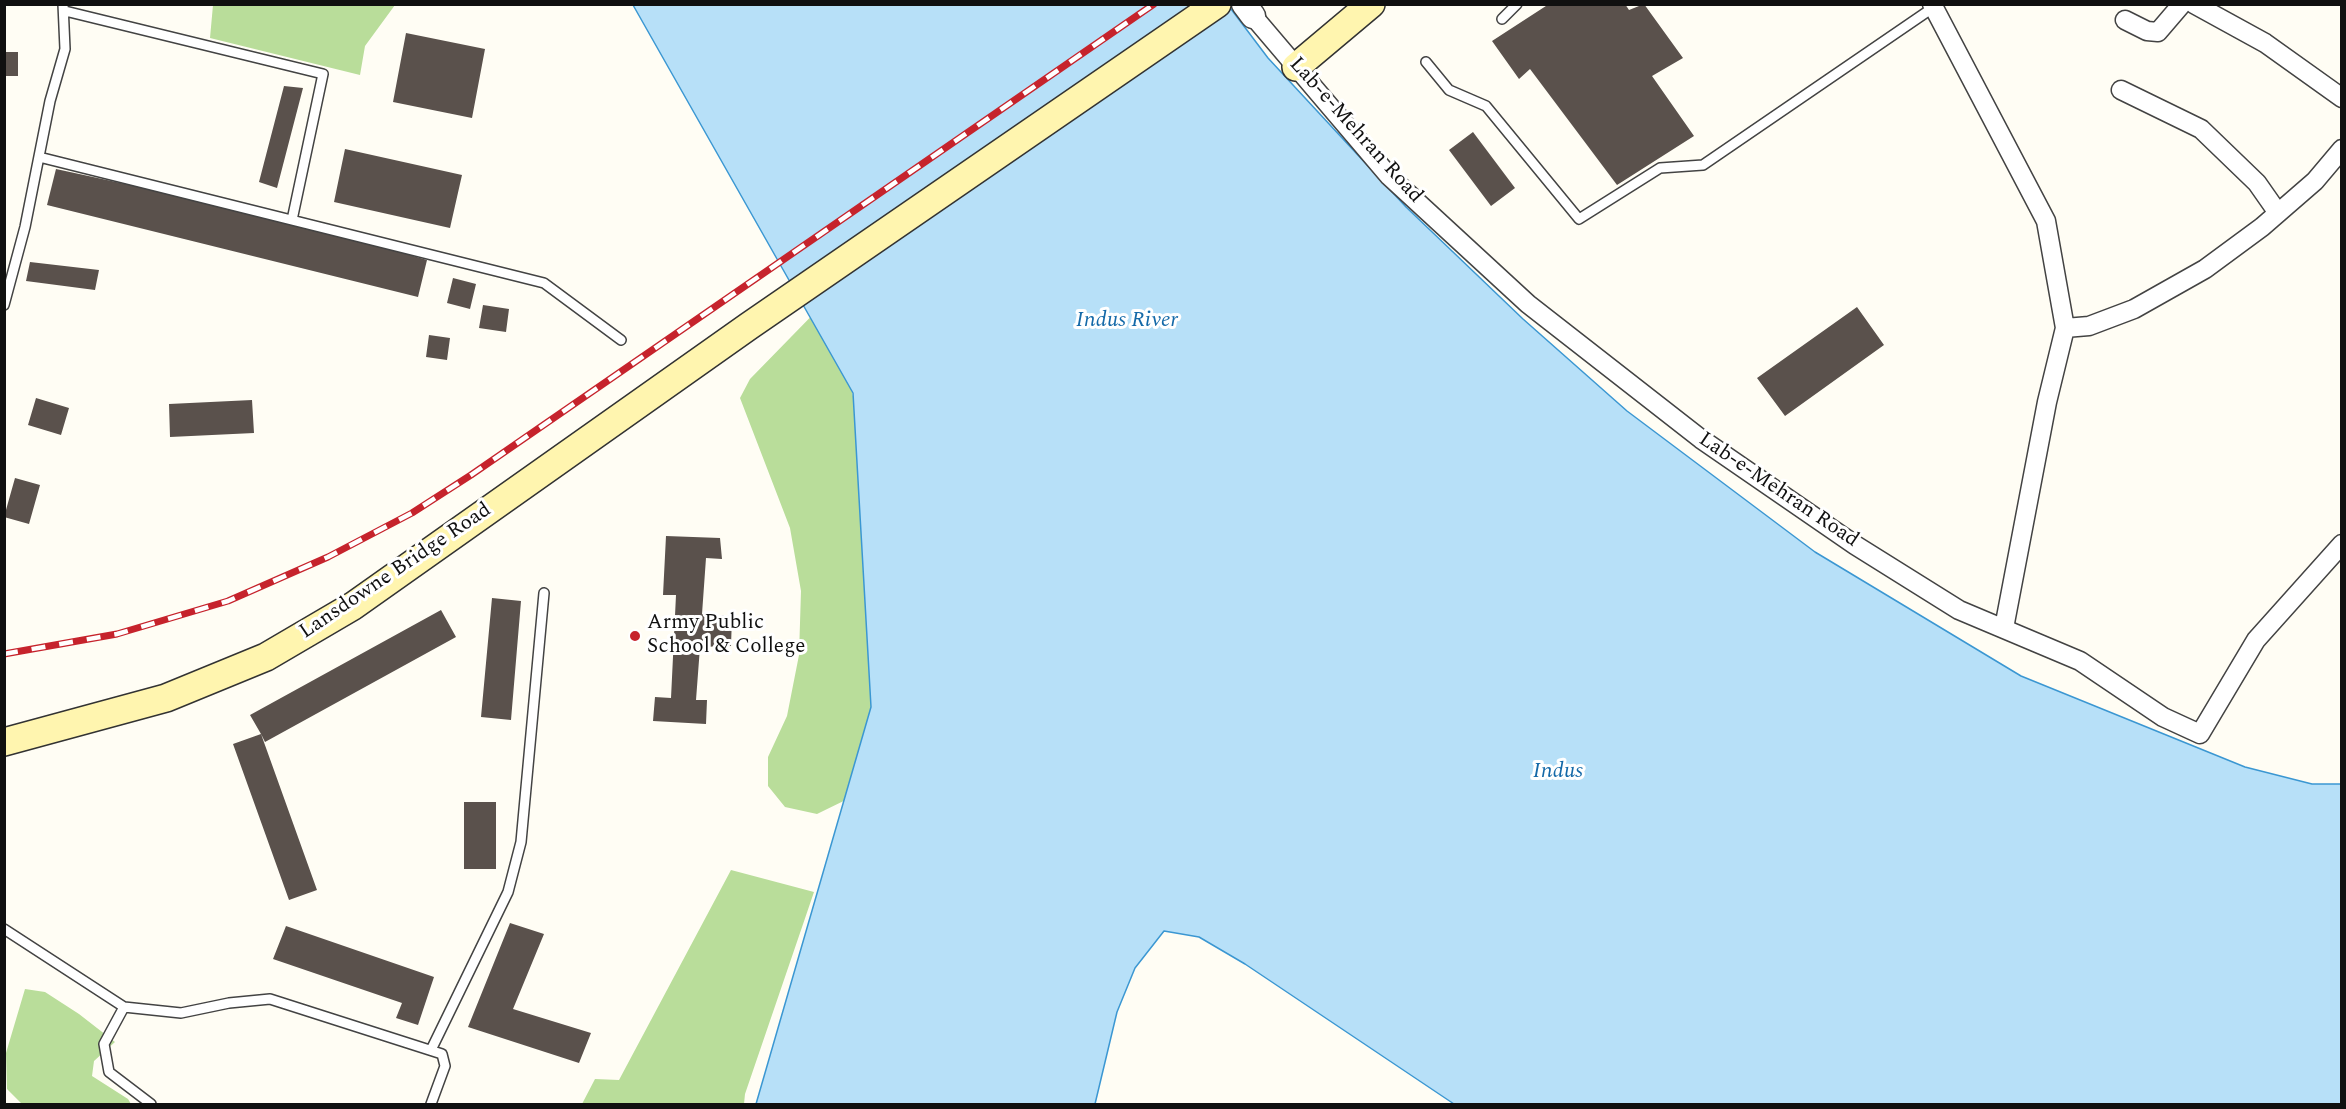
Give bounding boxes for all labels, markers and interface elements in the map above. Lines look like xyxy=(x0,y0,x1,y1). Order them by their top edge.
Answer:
street label: Lab-e-Mehran Road xyxy=(1283,53,1427,209)
water label: Indus River xyxy=(1076,309,1178,335)
street label: Lab-e-Mehran Road xyxy=(1693,428,1863,554)
street label: Lansdowne Bridge Road xyxy=(295,498,497,646)
place label: Army Public School & College xyxy=(647,611,805,661)
marker: Army Public School & College xyxy=(628,629,642,643)
water label: Indus xyxy=(1533,760,1583,786)

